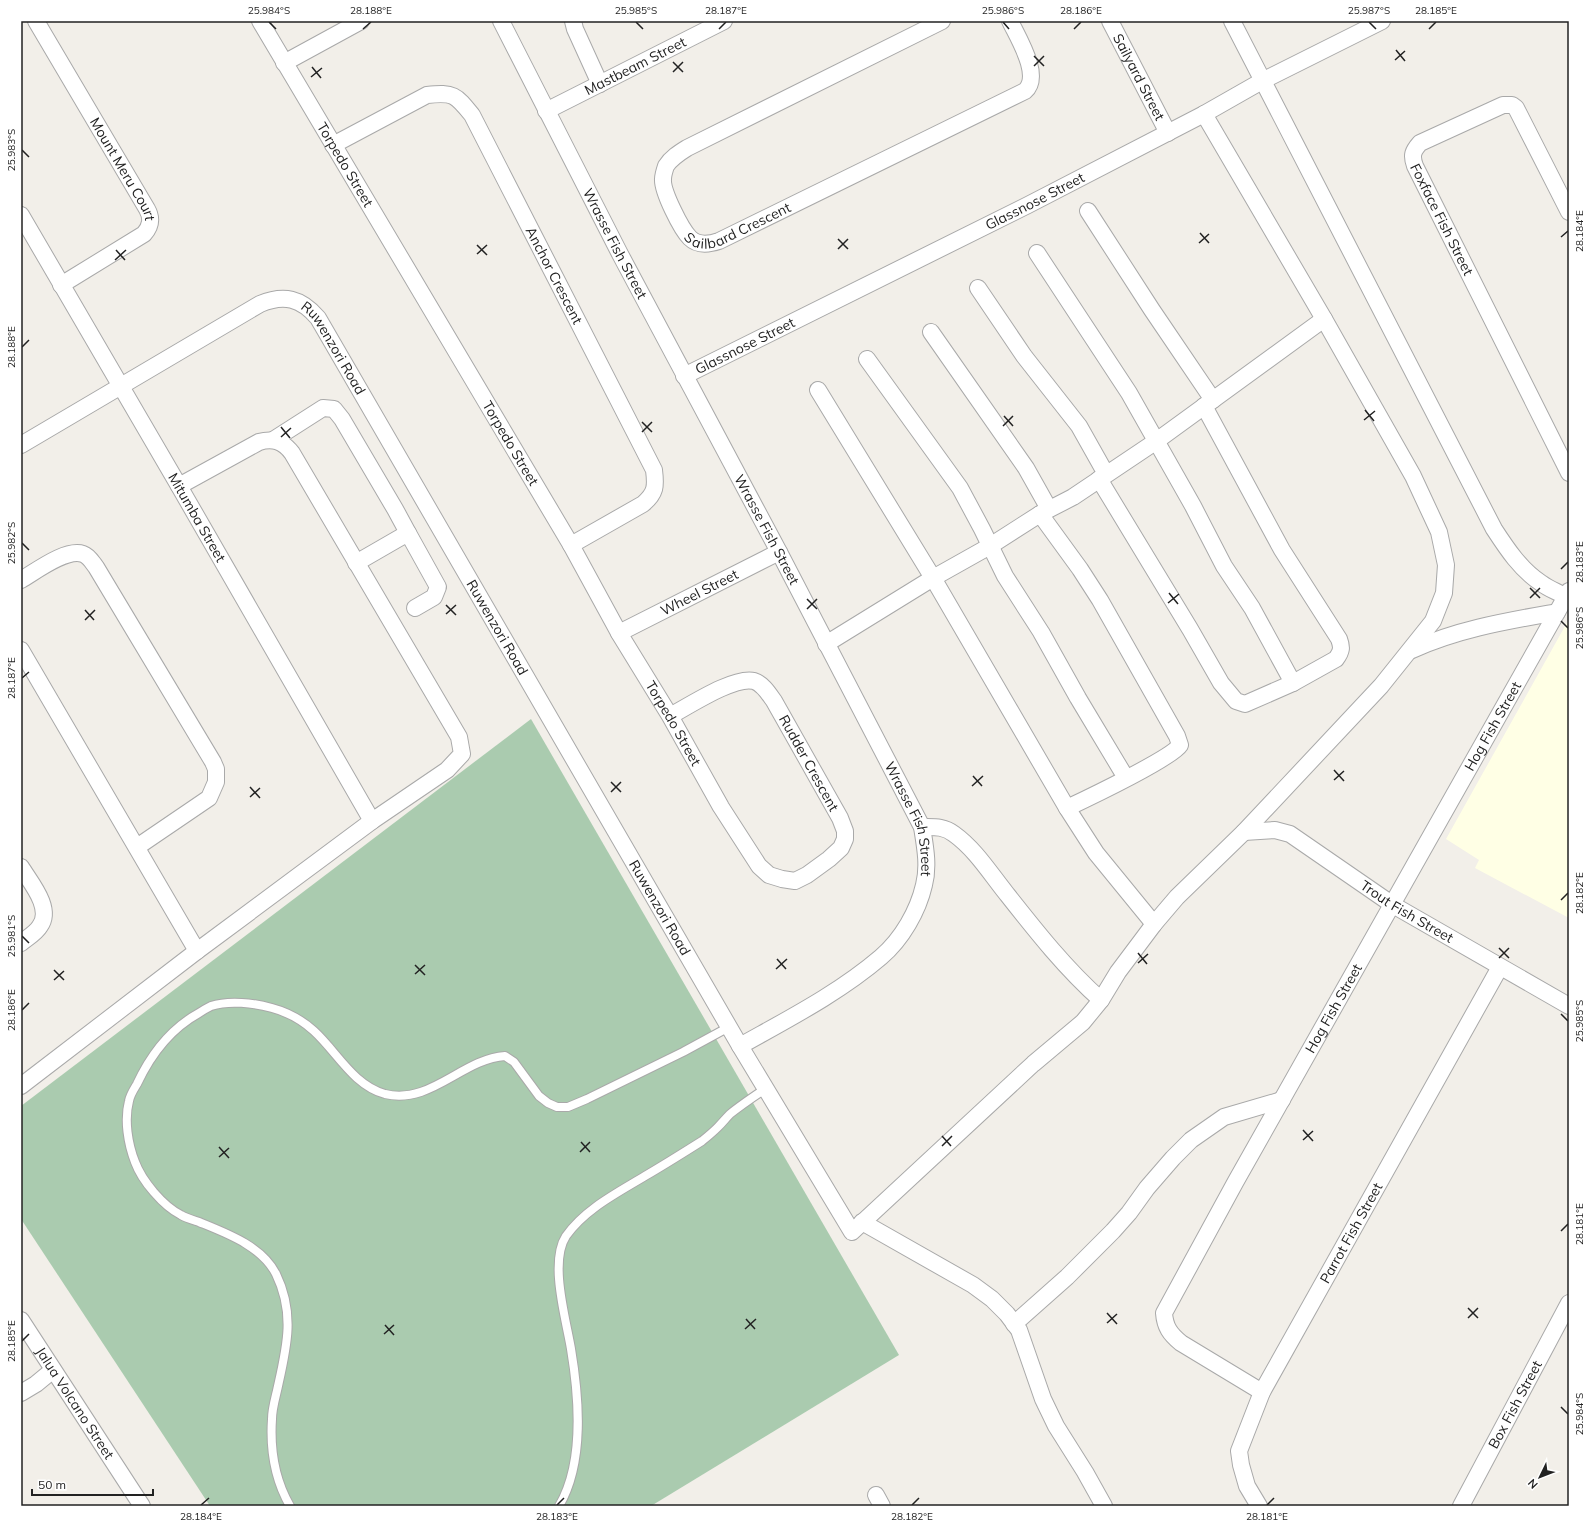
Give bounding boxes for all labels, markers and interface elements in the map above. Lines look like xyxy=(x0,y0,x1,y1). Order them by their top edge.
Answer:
text: 25.984°S xyxy=(248,4,290,17)
text: 28.188°E xyxy=(350,4,392,17)
text: 25.985°S xyxy=(615,4,657,17)
text: 28.187°E xyxy=(705,4,747,17)
text: 25.986°S xyxy=(982,4,1024,17)
text: 28.186°E xyxy=(1060,4,1102,17)
text: 25.987°S xyxy=(1348,4,1390,17)
text: 28.185°E xyxy=(1415,4,1457,17)
street label: Sailyard Street xyxy=(1109,30,1169,124)
street label: Mastbeam Street xyxy=(581,33,689,99)
street label: Mount Meru Court xyxy=(86,114,159,222)
street label: Torpedo Street xyxy=(313,119,377,210)
text: 25.983°S xyxy=(5,129,18,171)
street label: Foxface Fish Street xyxy=(1406,160,1477,278)
street label: Glassnose Street xyxy=(982,168,1088,234)
street label: Wrasse Fish Street xyxy=(579,185,651,302)
street label: Sailbard Crescent xyxy=(680,198,794,253)
text: 28.184°E xyxy=(1573,210,1586,252)
street label: Anchor Crescent xyxy=(522,224,587,327)
street label: Ruwenzori Road xyxy=(298,297,369,398)
street label: Glassnose Street xyxy=(692,313,798,378)
text: 28.188°E xyxy=(5,326,18,368)
street label: Torpedo Street xyxy=(479,398,543,489)
street label: Mitumba Street xyxy=(164,470,230,565)
street label: Wrasse Fish Street xyxy=(730,471,804,588)
text: 25.982°S xyxy=(5,522,18,564)
text: 28.183°E xyxy=(1573,541,1586,583)
street label: Wheel Street xyxy=(657,565,741,620)
street label: Ruwenzori Road xyxy=(463,576,532,678)
text: 25.986°S xyxy=(1573,607,1586,649)
text: 28.187°E xyxy=(5,657,18,699)
street label: Torpedo Street xyxy=(642,677,705,769)
street label: Hog Fish Street xyxy=(1460,678,1525,774)
street label: Rudder Crescent xyxy=(775,712,843,814)
street label: Wrasse Fish Street xyxy=(881,759,935,877)
street label: Ruwenzori Road xyxy=(625,857,694,959)
text: 28.182°E xyxy=(1573,872,1586,914)
street label: Trout Fish Street xyxy=(1357,876,1457,947)
text: 25.981°S xyxy=(5,915,18,957)
street label: Hog Fish Street xyxy=(1301,960,1366,1056)
text: 28.186°E xyxy=(5,989,18,1031)
text: 25.985°S xyxy=(1573,1000,1586,1042)
street label: Parrot Fish Street xyxy=(1316,1179,1387,1286)
text: 28.181°E xyxy=(1573,1203,1586,1245)
text: 28.185°E xyxy=(5,1320,18,1362)
street label: Jalua Volcano Street xyxy=(32,1343,118,1463)
street label: Box Fish Street xyxy=(1484,1357,1546,1452)
text: 25.984°S xyxy=(1573,1393,1586,1435)
north arrow xyxy=(1520,1457,1560,1497)
scale bar xyxy=(32,1471,153,1497)
text: N xyxy=(1525,1476,1541,1492)
text: 50 m xyxy=(38,1477,66,1492)
text: 28.184°E xyxy=(180,1510,222,1523)
text: 28.183°E xyxy=(536,1510,578,1523)
text: 28.182°E xyxy=(891,1510,933,1523)
text: 28.181°E xyxy=(1246,1510,1288,1523)

